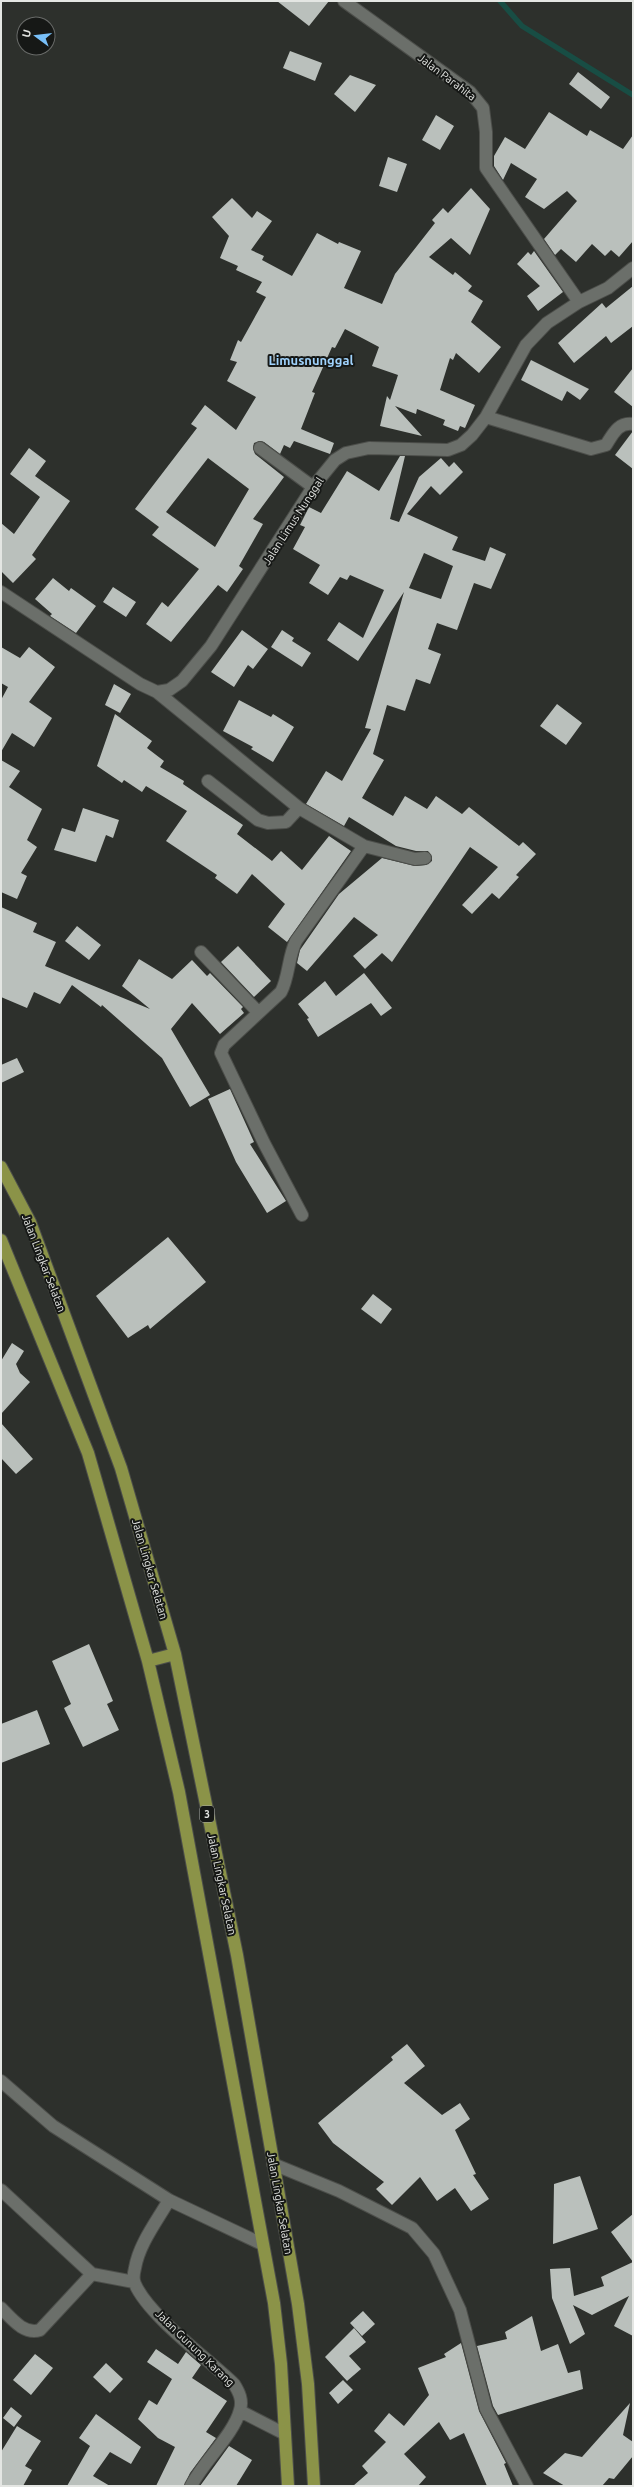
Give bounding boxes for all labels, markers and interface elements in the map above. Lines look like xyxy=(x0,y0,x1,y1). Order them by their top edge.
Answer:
north arrow xyxy=(16,16,56,56)
text: U xyxy=(20,28,33,39)
street label: Jalan Parahita xyxy=(416,51,478,103)
district label: Limusnunggal xyxy=(269,353,353,367)
street label: Jalan Limus Nunggal xyxy=(260,475,326,567)
street label: Jalan Lingkar Selatan xyxy=(20,1212,68,1314)
street label: Jalan Lingkar Selatan xyxy=(130,1517,170,1621)
road number: 3 xyxy=(200,1806,214,1822)
street label: Jalan Lingkar Selatan xyxy=(205,1832,239,1936)
street label: Jalan Lingkar Selatan xyxy=(265,2151,295,2255)
street label: Jalan Gunung Karang xyxy=(153,2307,237,2389)

